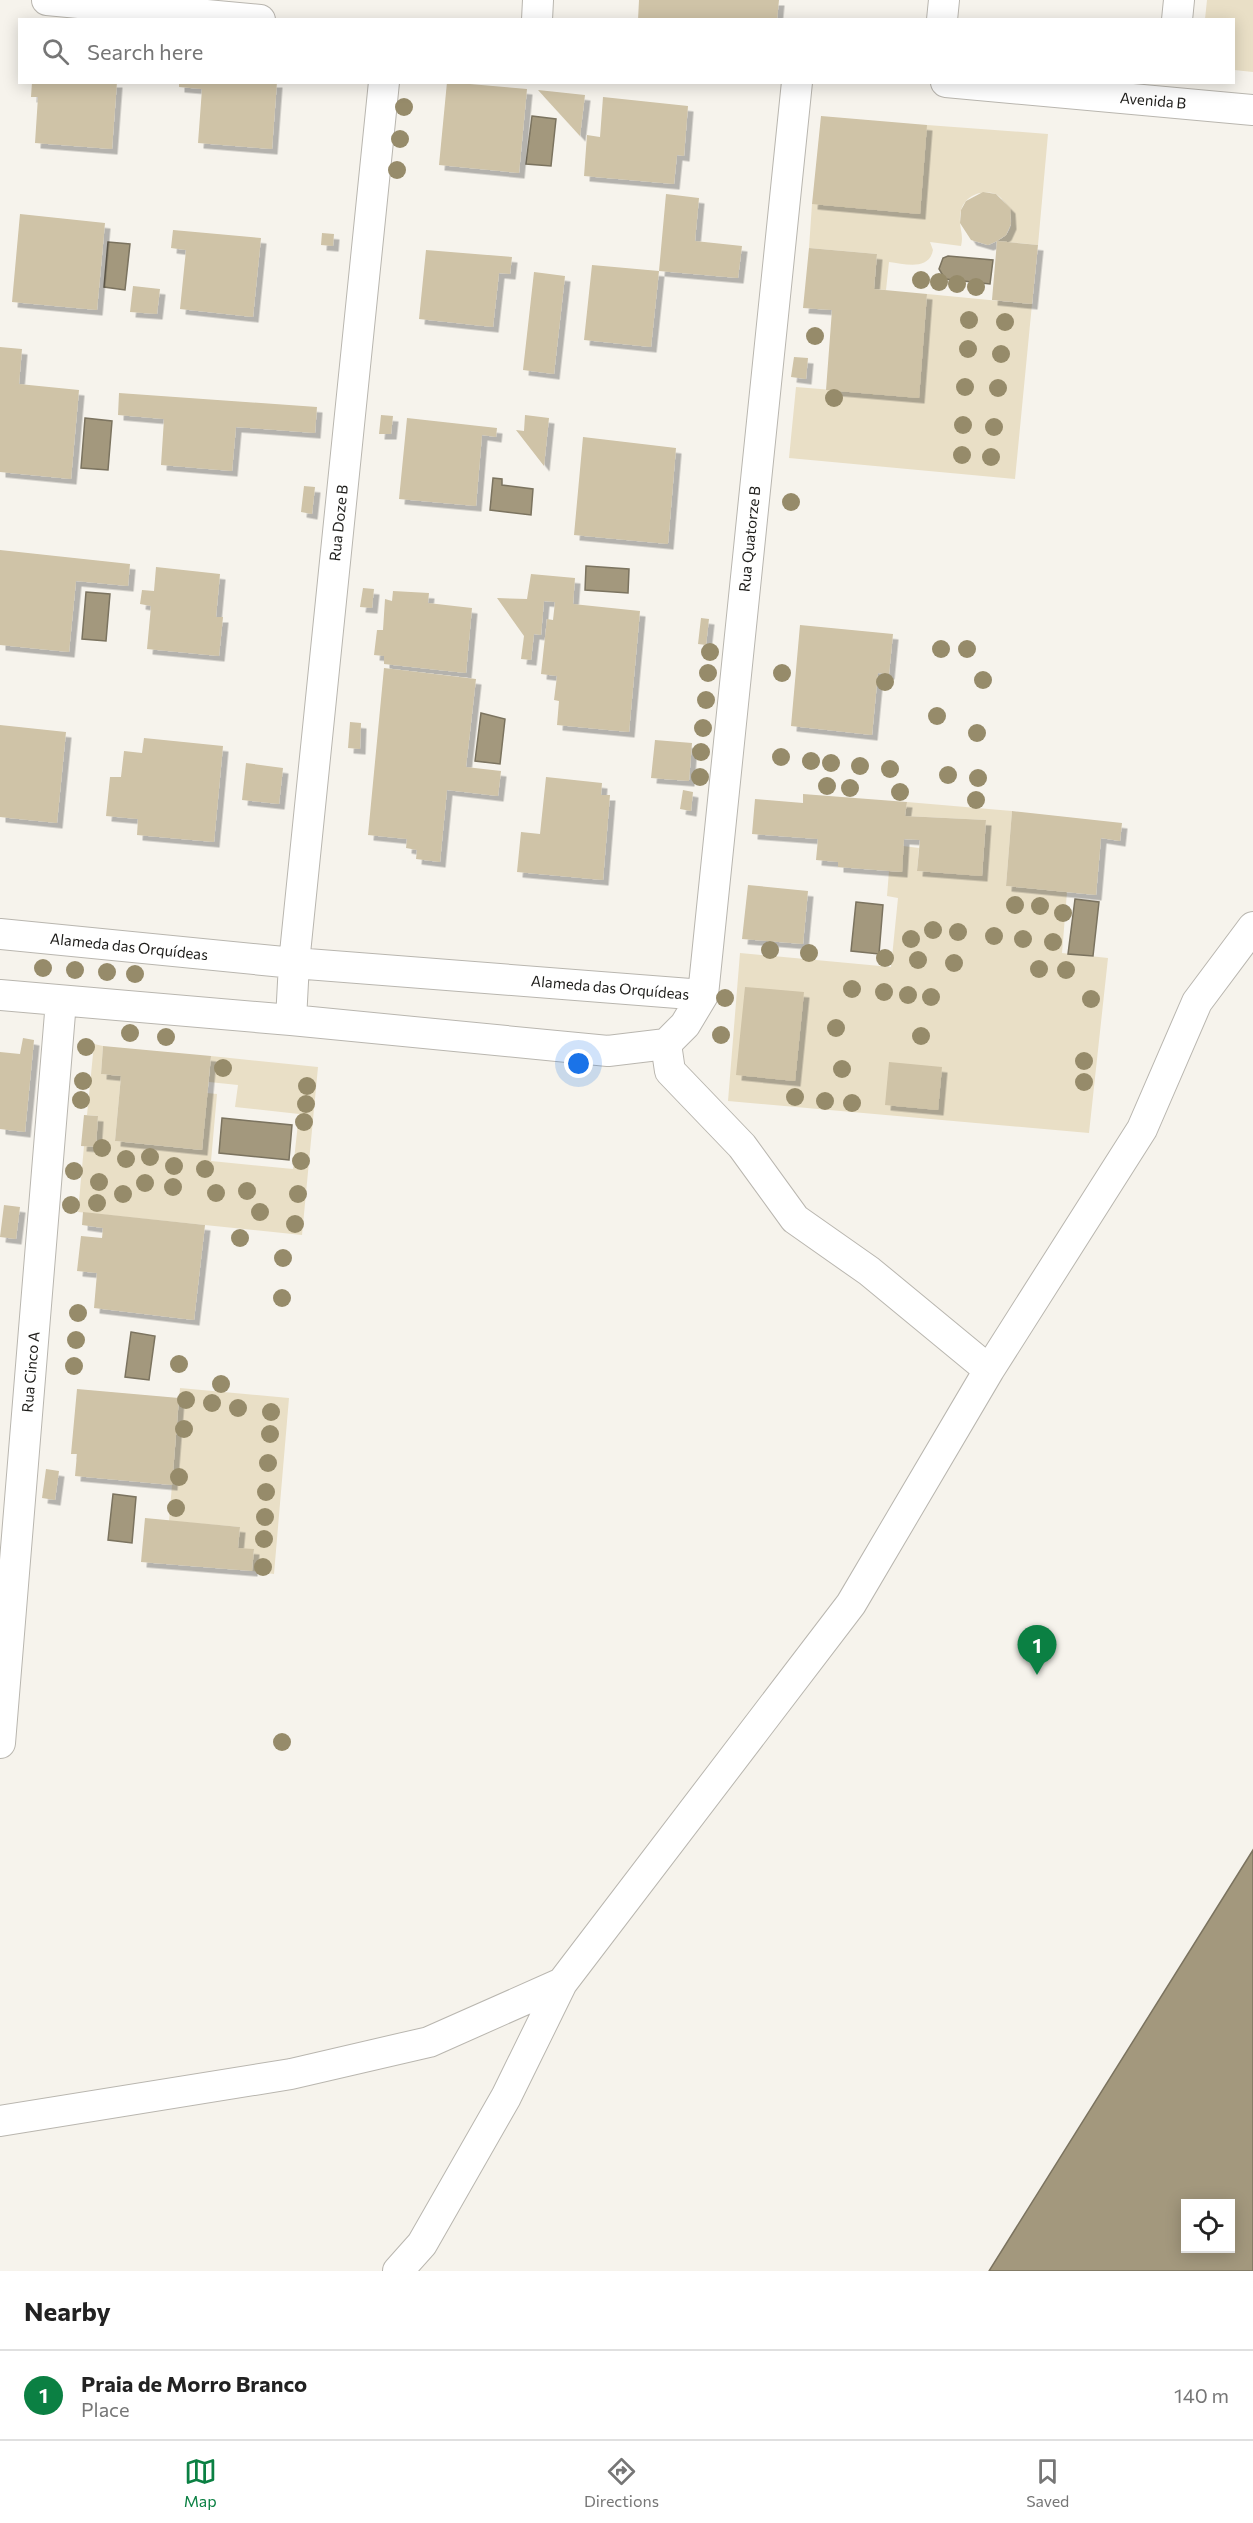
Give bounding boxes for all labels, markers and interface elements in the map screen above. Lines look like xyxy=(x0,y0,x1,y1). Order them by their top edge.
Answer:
search box xyxy=(18,18,1235,84)
icon: search xyxy=(39,35,72,68)
text: Search here xyxy=(87,38,203,65)
street label: Avenida B xyxy=(1119,88,1187,112)
street label: Rua Doze B xyxy=(325,483,351,562)
street label: Rua Quatorze B xyxy=(734,485,764,593)
street label: Alameda das Orquídeas xyxy=(49,929,209,963)
street label: Alameda das Orquídeas xyxy=(530,971,690,1003)
your location xyxy=(564,1049,593,1078)
street label: Rua Cinco A xyxy=(17,1331,43,1413)
pin: 1 xyxy=(1018,1626,1056,1675)
map controls xyxy=(1181,2199,1235,2253)
button: locate xyxy=(1181,2199,1235,2253)
text: Nearby xyxy=(24,2295,111,2326)
text: Praia de Morro Branco xyxy=(81,2370,307,2397)
text: 1 xyxy=(39,2383,48,2407)
text: 140 m xyxy=(1174,2383,1229,2407)
text: Place xyxy=(81,2397,130,2421)
tab: Map xyxy=(184,2455,217,2510)
tab: Directions xyxy=(584,2455,659,2510)
tab: Saved xyxy=(1026,2455,1069,2510)

